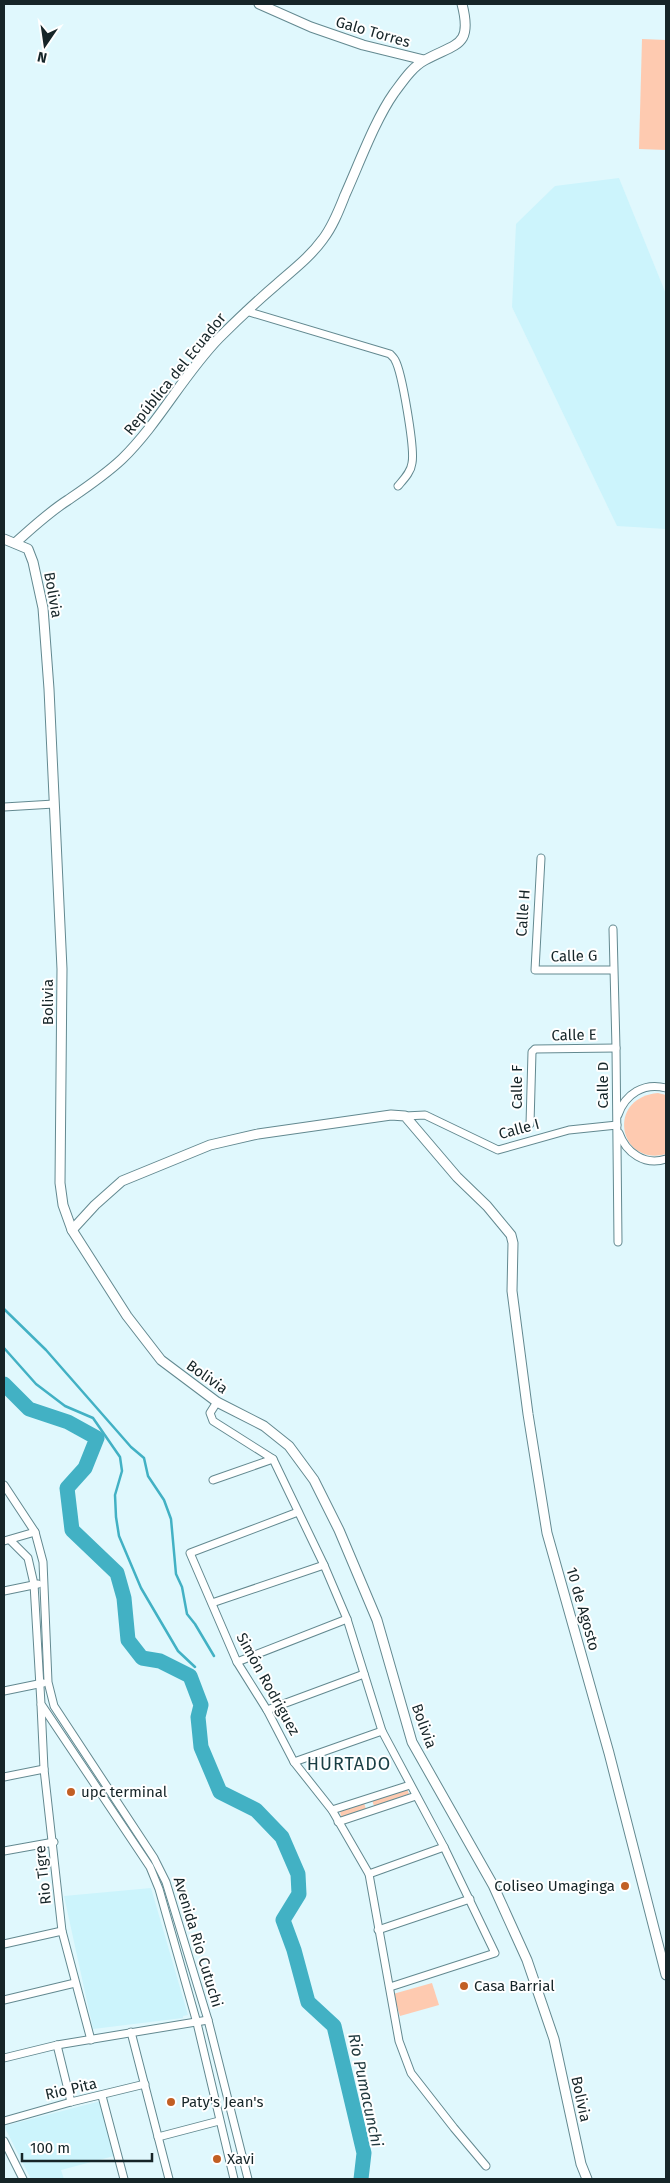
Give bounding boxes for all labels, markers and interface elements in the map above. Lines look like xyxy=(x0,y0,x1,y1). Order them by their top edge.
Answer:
street label: Galo Torres xyxy=(334,13,412,51)
north arrow xyxy=(20,20,70,70)
text: N xyxy=(36,48,49,67)
street label: República del Ecuador xyxy=(120,309,230,439)
street label: Bolivia xyxy=(40,571,66,619)
street label: Calle H xyxy=(512,889,534,937)
street label: Calle G xyxy=(551,947,597,965)
street label: Bolivia xyxy=(39,979,57,1025)
street label: Calle E xyxy=(551,1026,597,1044)
street label: Calle D xyxy=(594,1062,612,1108)
street label: Calle F xyxy=(508,1065,526,1109)
street label: Calle I xyxy=(497,1115,541,1143)
street label: Bolivia xyxy=(183,1356,231,1398)
street label: 10 de Agosto xyxy=(563,1565,603,1653)
street label: Simón Rodriguez xyxy=(232,1630,304,1739)
street label: Bolivia xyxy=(408,1701,440,1751)
district label: HURTADO xyxy=(307,1753,391,1775)
place label: upc terminal xyxy=(81,1783,168,1801)
marker: upc terminal xyxy=(65,1786,77,1798)
street label: Rio Tigre xyxy=(31,1845,55,1905)
street label: Avenida Rio Cutuchi xyxy=(170,1875,226,2009)
place label: Coliseo Umaginga xyxy=(494,1877,615,1895)
marker: Coliseo Umaginga xyxy=(619,1880,631,1892)
place label: Casa Barrial xyxy=(474,1977,555,1995)
marker: Casa Barrial xyxy=(458,1980,470,1992)
water label: Rio Pumacunchi xyxy=(344,2032,387,2149)
street label: Rio Pita xyxy=(43,2074,99,2104)
street label: Bolivia xyxy=(567,2074,595,2124)
place label: Paty's Jean's xyxy=(181,2093,263,2111)
marker: Paty's Jean's xyxy=(165,2096,177,2108)
scale bar xyxy=(22,2130,152,2162)
text: 100 m xyxy=(30,2139,70,2157)
place label: Xavi xyxy=(227,2150,255,2168)
marker: Xavi xyxy=(211,2153,223,2165)

